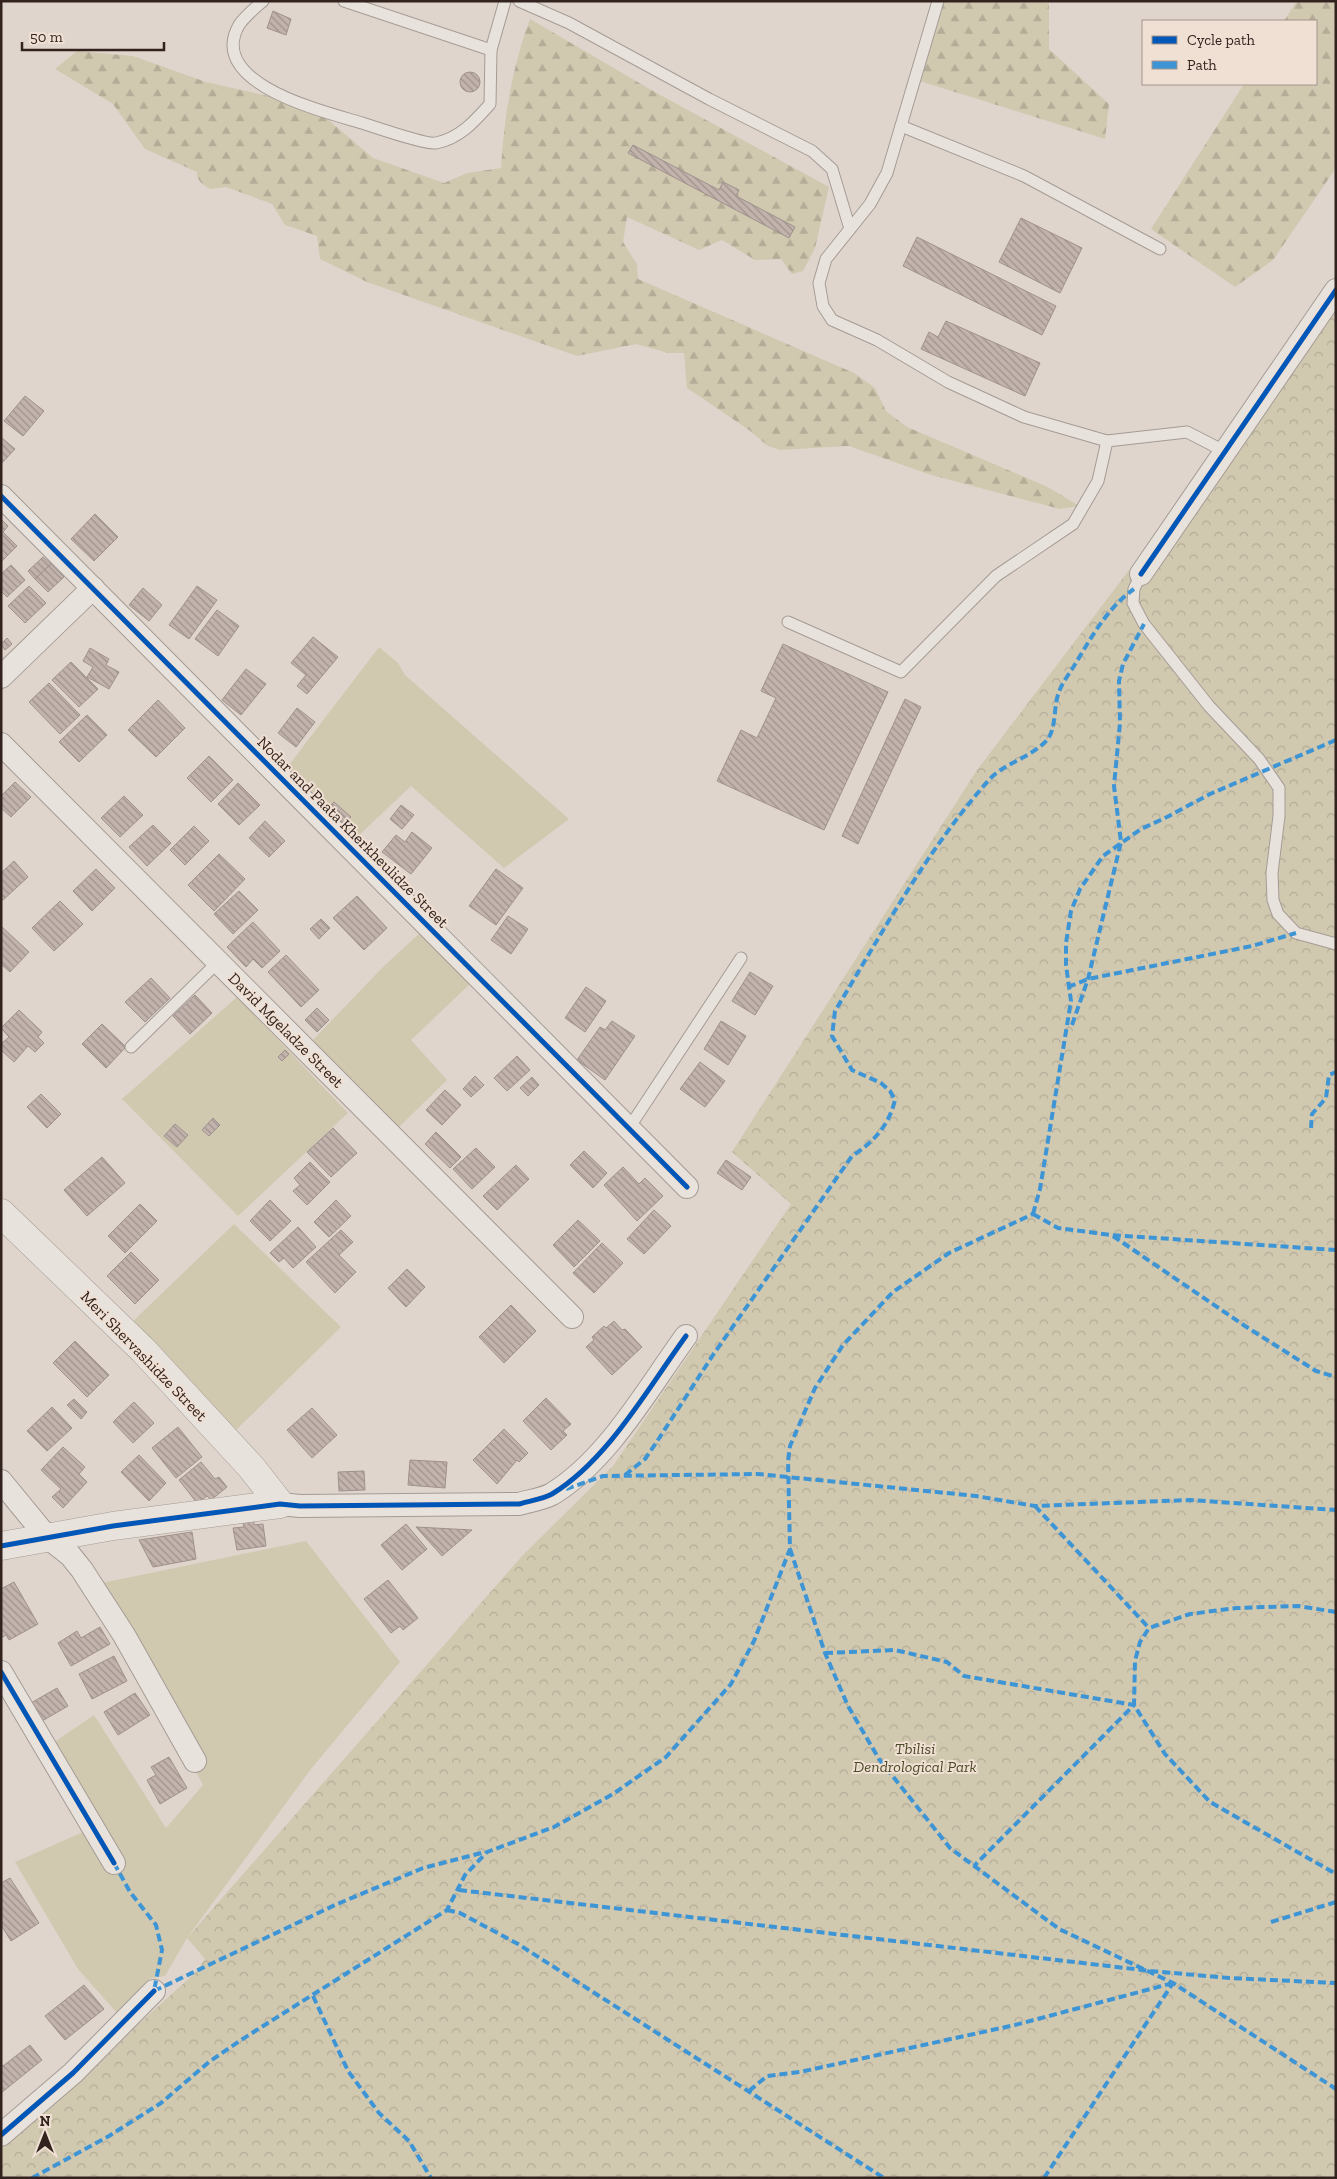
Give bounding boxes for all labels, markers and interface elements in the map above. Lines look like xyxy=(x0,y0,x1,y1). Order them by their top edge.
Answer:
scale bar xyxy=(22,20,165,52)
legend xyxy=(1142,20,1317,85)
text: 50 m xyxy=(30,28,63,46)
text: Cycle path xyxy=(1187,31,1256,49)
text: Path xyxy=(1187,56,1217,74)
street label: Nodar and Paata Kherkheulidze Street xyxy=(253,732,453,932)
street label: David Mgeladze Street xyxy=(224,968,348,1092)
street label: Meri Shervashidze Street xyxy=(77,1287,211,1425)
park label: Tbilisi Dendrological Park xyxy=(853,1739,977,1776)
north arrow xyxy=(20,2109,70,2159)
text: N xyxy=(40,2113,51,2130)

